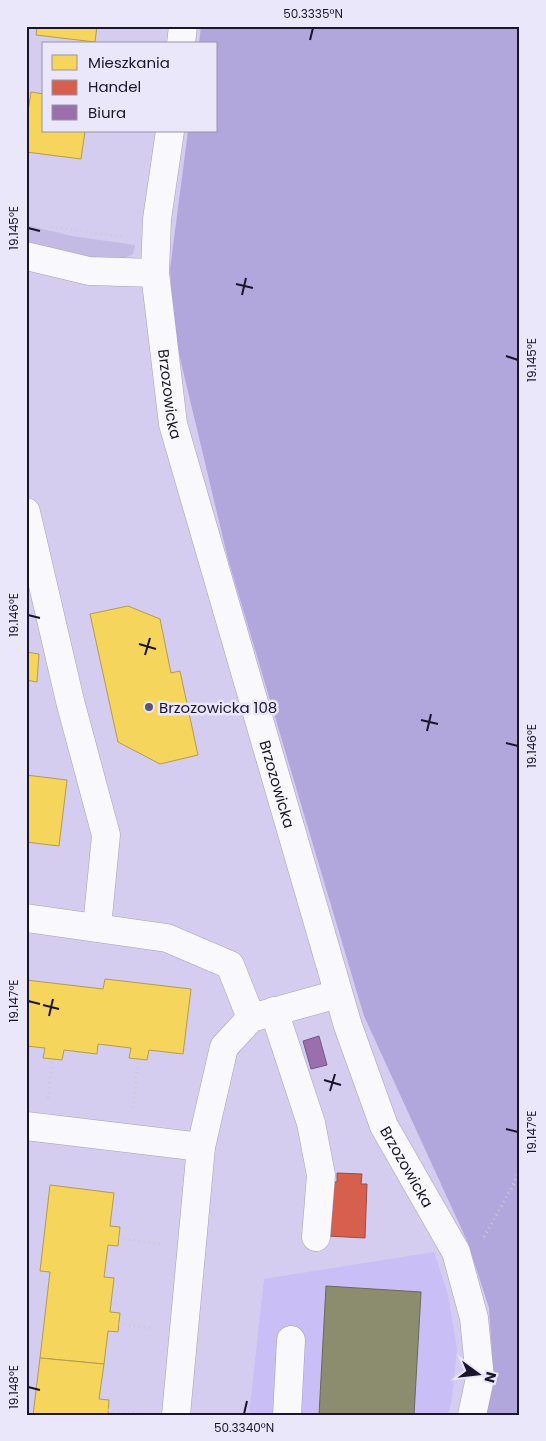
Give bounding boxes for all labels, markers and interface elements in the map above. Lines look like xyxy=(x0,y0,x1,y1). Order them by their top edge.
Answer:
text: 50.3335°N xyxy=(283,5,343,22)
legend xyxy=(42,42,218,132)
text: Mieszkania xyxy=(88,52,170,73)
text: Handel xyxy=(88,76,141,97)
text: Biura xyxy=(88,102,126,123)
text: 19.145°E xyxy=(5,206,22,250)
text: 19.145°E xyxy=(523,338,540,382)
street label: Brzozowicka xyxy=(154,348,187,442)
text: 19.146°E xyxy=(5,593,22,637)
place label: Brzozowicka 108 xyxy=(159,697,277,718)
marker: Brzozowicka 108 xyxy=(143,701,155,713)
text: 19.146°E xyxy=(523,724,540,768)
street label: Brzozowicka xyxy=(255,738,300,831)
text: 19.147°E xyxy=(5,980,22,1022)
text: 19.147°E xyxy=(523,1111,540,1153)
street label: Brzozowicka xyxy=(376,1122,439,1211)
north arrow xyxy=(454,1348,504,1398)
text: 19.148°E xyxy=(5,1365,22,1409)
text: N xyxy=(480,1370,502,1385)
text: 50.3340°N xyxy=(214,1419,274,1436)

